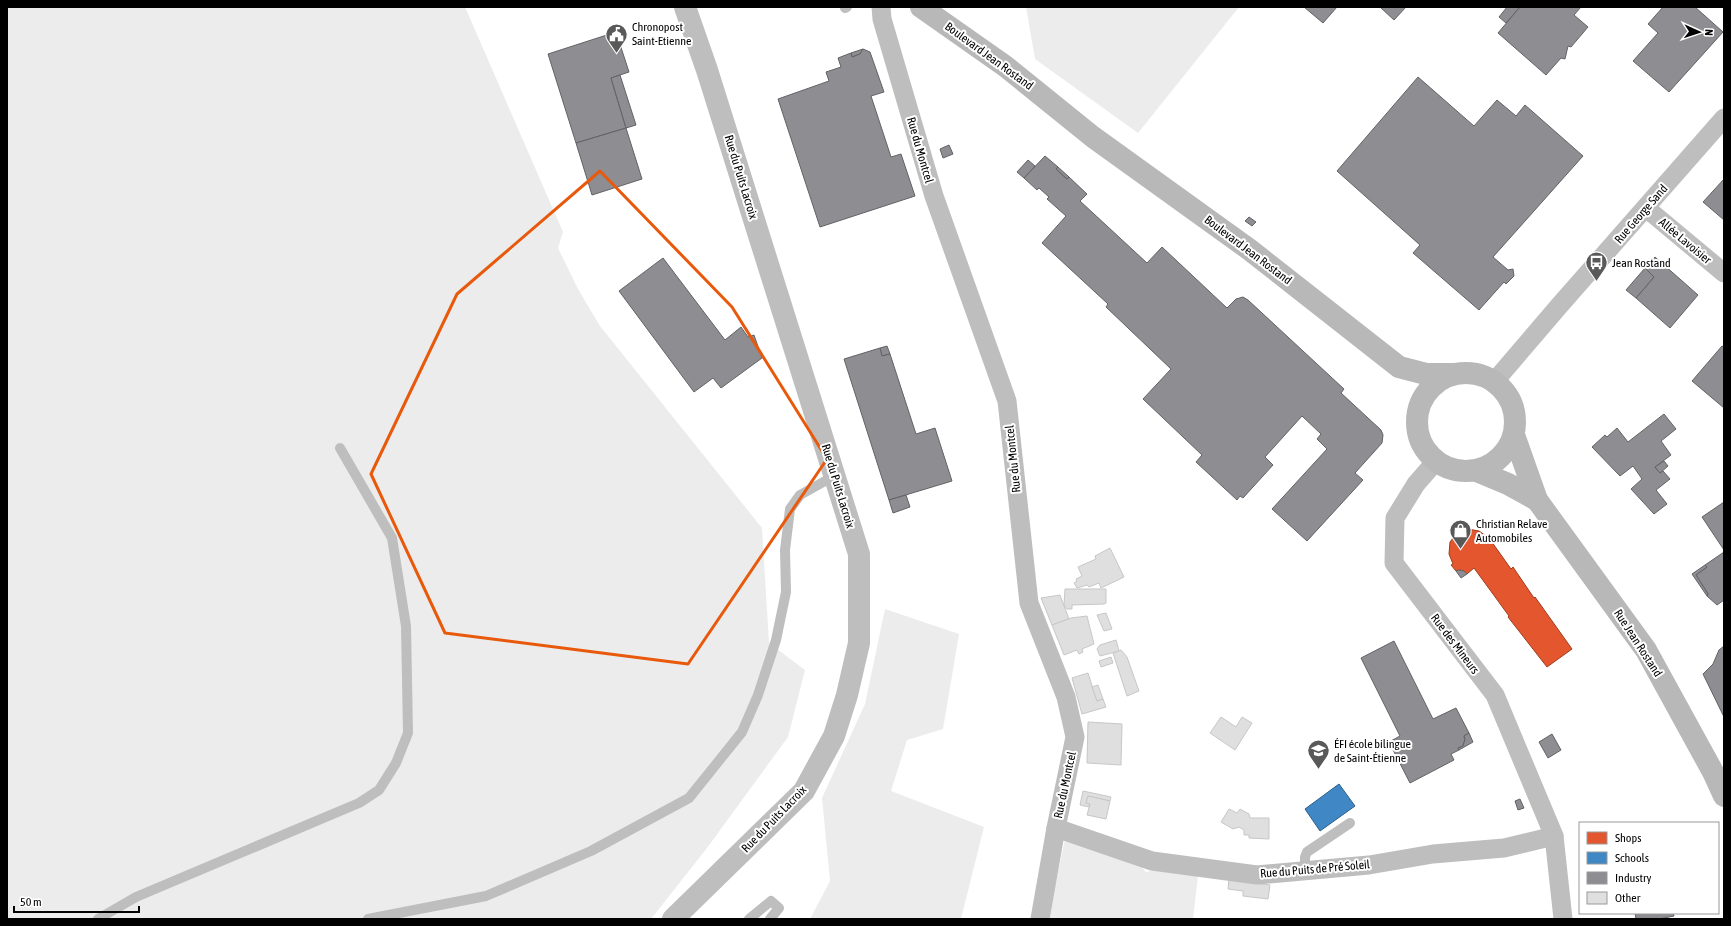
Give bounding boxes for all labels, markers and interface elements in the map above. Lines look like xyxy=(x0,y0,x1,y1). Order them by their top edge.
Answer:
north arrow xyxy=(1679,12,1719,52)
street label: Boulevard Jean Rostand xyxy=(942,19,1036,93)
place label: Chronopost Saint-Etienne xyxy=(632,20,692,48)
public building icon: Chronopost Saint-Etienne xyxy=(603,21,629,54)
text: N xyxy=(1703,29,1715,36)
street label: Rue du Montcel xyxy=(904,115,936,185)
street label: Rue du Puits Lacroix xyxy=(722,133,760,221)
street label: Rue George Sand xyxy=(1612,182,1670,246)
street label: Boulevard Jean Rostand xyxy=(1202,213,1294,287)
street label: Allée Lavoisier xyxy=(1656,215,1714,267)
bus stop icon: Jean Rostand xyxy=(1583,250,1609,283)
place label: Jean Rostand xyxy=(1612,256,1671,270)
street label: Rue du Montcel xyxy=(1002,424,1024,494)
street label: Rue du Puits Lacroix xyxy=(819,442,857,530)
place label: Christian Relave Automobiles xyxy=(1476,517,1548,545)
shop icon: Christian Relave Automobiles xyxy=(1448,518,1474,551)
street label: Rue Jean Rostand xyxy=(1611,607,1665,679)
street label: Rue des Mineurs xyxy=(1428,611,1482,677)
place label: ÉFI école bilingue de Saint-Étienne xyxy=(1334,737,1411,765)
school or university icon: ÉFI école bilingue de Saint-Étienne xyxy=(1305,738,1331,771)
street label: Rue du Montcel xyxy=(1051,750,1079,820)
street label: Rue du Puits Lacroix xyxy=(739,783,809,855)
legend xyxy=(1579,822,1719,914)
text: Shops xyxy=(1615,831,1641,845)
text: Schools xyxy=(1615,851,1649,865)
street label: Rue du Puits de Pré Soleil xyxy=(1259,857,1371,881)
text: Industry xyxy=(1615,871,1652,885)
scale bar xyxy=(14,888,139,914)
text: Other xyxy=(1615,891,1641,905)
text: 50 m xyxy=(20,895,42,909)

